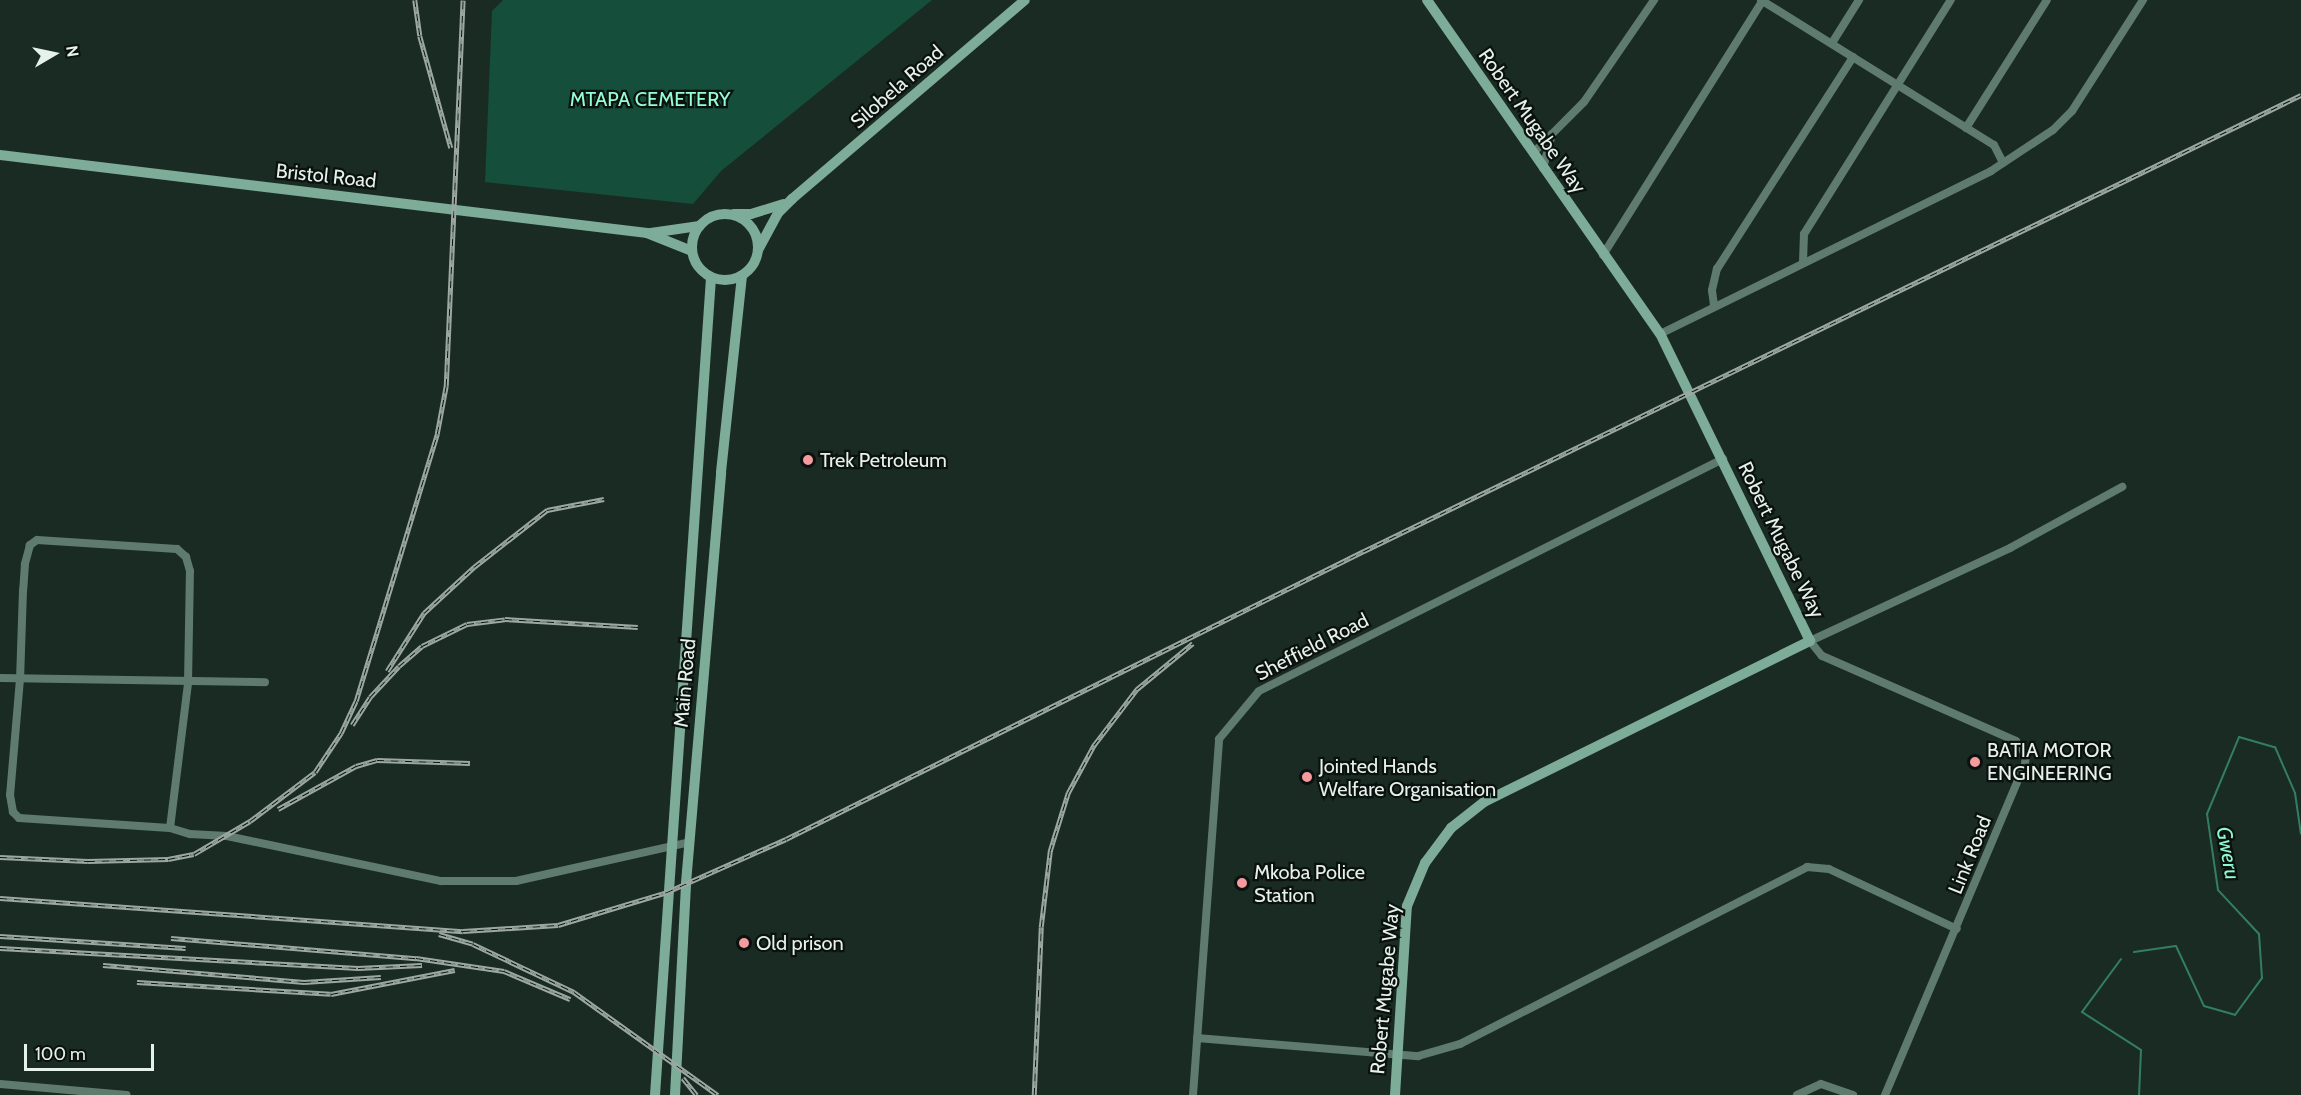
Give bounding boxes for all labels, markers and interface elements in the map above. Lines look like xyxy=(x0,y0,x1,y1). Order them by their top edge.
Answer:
north arrow xyxy=(24,24,84,84)
street label: Silobela Road xyxy=(846,40,948,134)
text: N xyxy=(62,44,83,58)
street label: Robert Mugabe Way xyxy=(1473,44,1591,198)
park label: MTAPA CEMETERY xyxy=(570,87,730,111)
street label: Bristol Road xyxy=(275,159,377,193)
place label: Trek Petroleum xyxy=(820,448,947,472)
marker: Trek Petroleum xyxy=(801,453,815,467)
street label: Robert Mugabe Way xyxy=(1733,458,1829,622)
street label: Sheffield Road xyxy=(1251,608,1373,686)
street label: Main Road xyxy=(669,638,701,728)
place label: BATIA MOTOR ENGINEERING xyxy=(1987,738,2112,785)
place label: Jointed Hands Welfare Organisation xyxy=(1319,754,1496,801)
marker: BATIA MOTOR ENGINEERING xyxy=(1968,755,1982,769)
marker: Jointed Hands Welfare Organisation xyxy=(1300,770,1314,784)
street label: Link Road xyxy=(1943,812,1997,898)
water label: Gweru xyxy=(2211,825,2245,881)
place label: Mkoba Police Station xyxy=(1254,860,1365,907)
marker: Mkoba Police Station xyxy=(1235,876,1249,890)
street label: Robert Mugabe Way xyxy=(1366,903,1404,1075)
place label: Old prison xyxy=(756,931,844,955)
marker: Old prison xyxy=(737,936,751,950)
scale bar xyxy=(27,1032,158,1070)
text: 100 m xyxy=(35,1043,86,1065)

